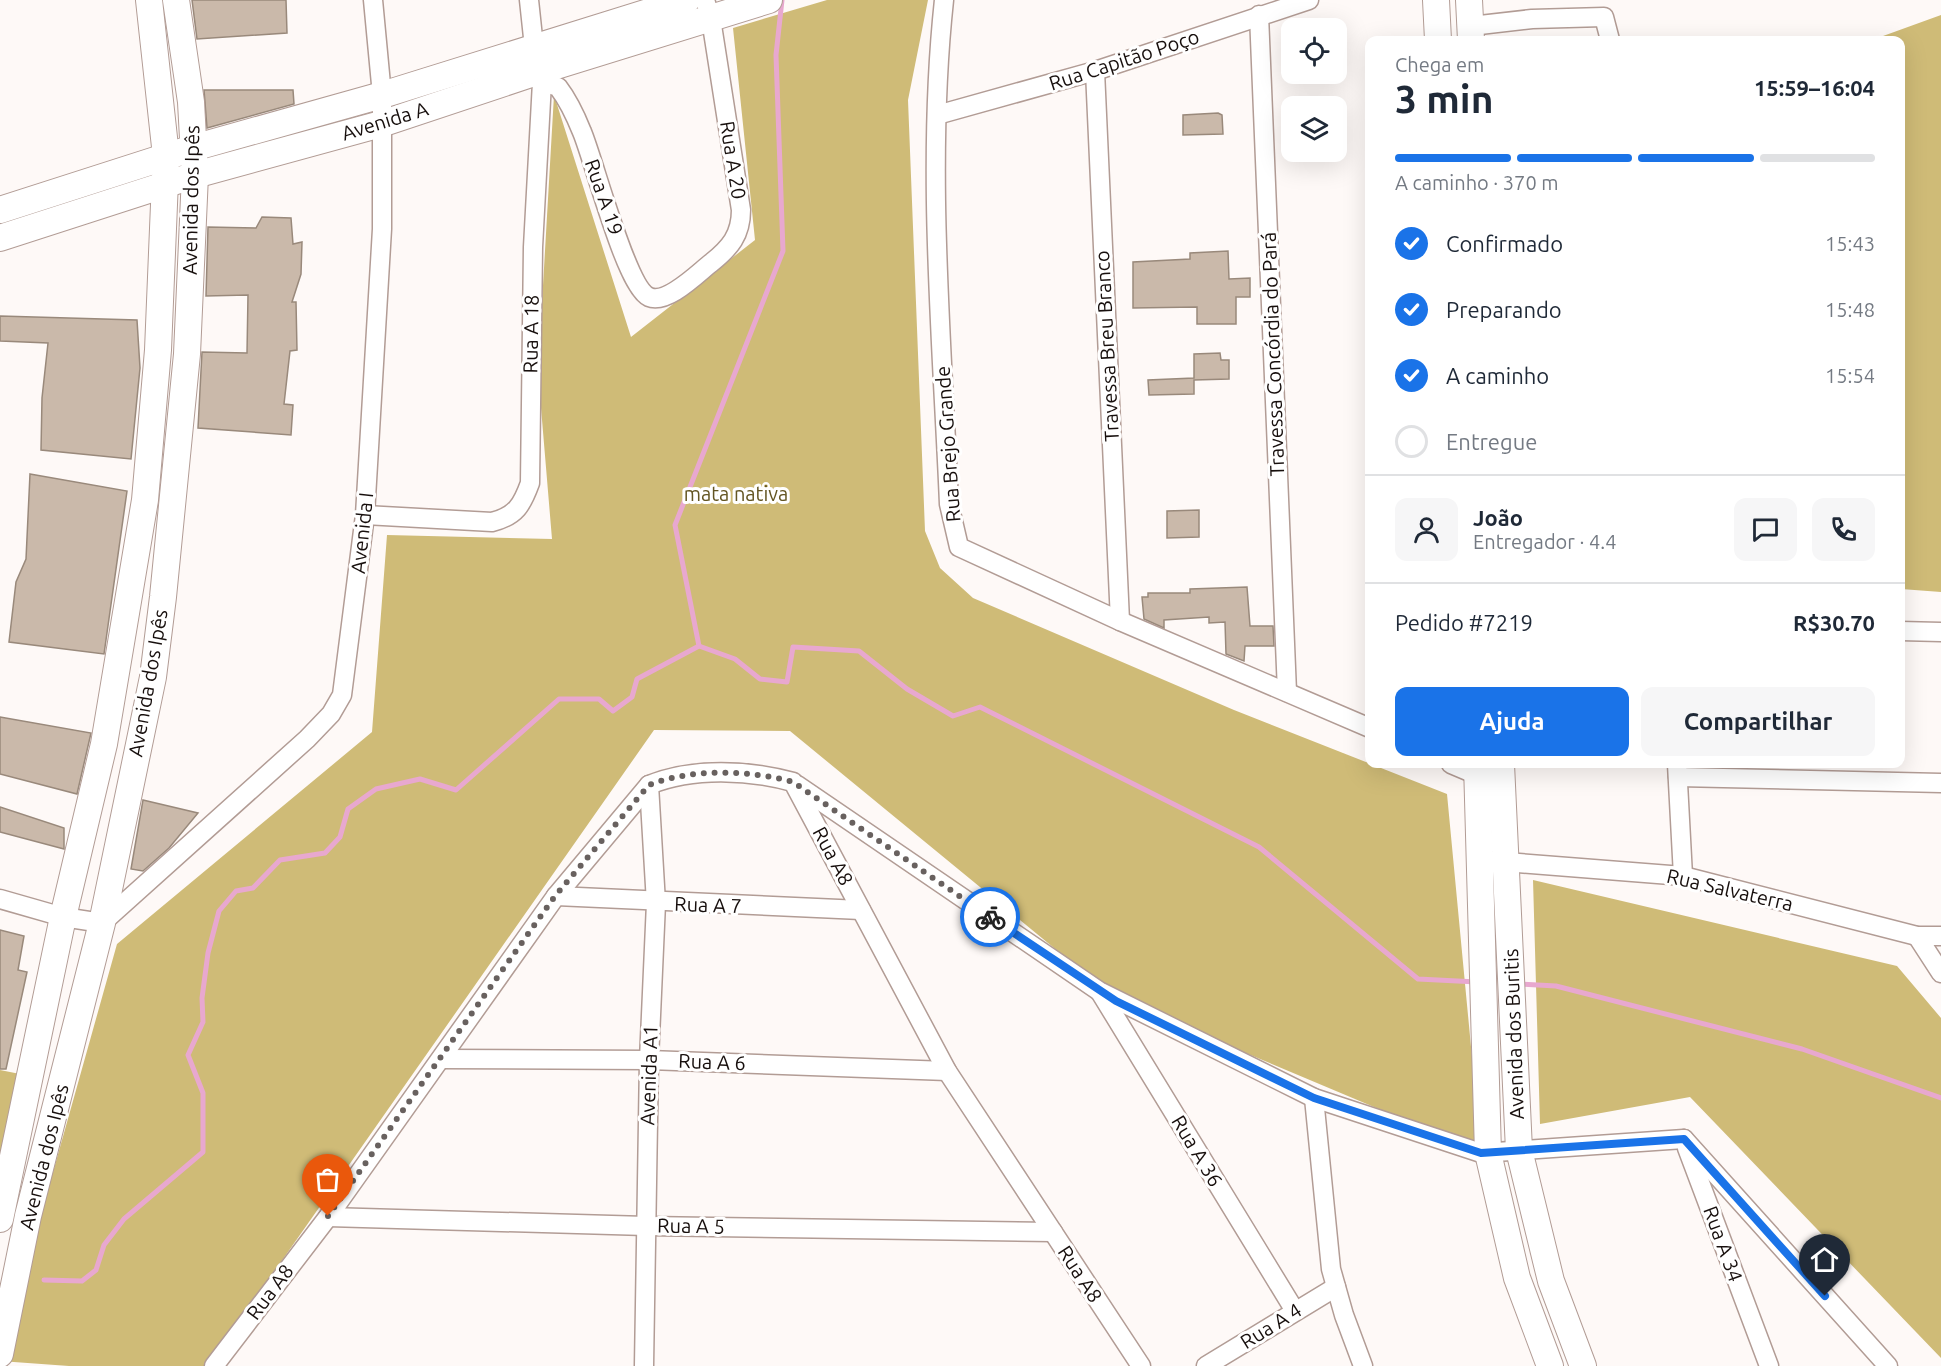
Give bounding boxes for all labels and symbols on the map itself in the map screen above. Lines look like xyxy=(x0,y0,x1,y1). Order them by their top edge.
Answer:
street label: Rua Capitão Poço xyxy=(1046,24,1202,95)
street label: Avenida A xyxy=(339,96,431,145)
street label: Rua A 20 xyxy=(716,119,751,201)
street label: Avenida dos Ipês xyxy=(178,125,203,275)
street label: Rua A 19 xyxy=(581,156,628,238)
street label: Travessa Concórdia do Pará xyxy=(1257,231,1288,477)
street label: Travessa Breu Branco xyxy=(1090,250,1123,442)
street label: Rua A 18 xyxy=(518,294,543,374)
street label: Rua Brejo Grande xyxy=(931,365,964,523)
park label: mata nativa xyxy=(684,482,788,505)
street label: Avenida I xyxy=(346,491,377,575)
street label: Avenida dos Ipês xyxy=(123,607,172,759)
street label: Rua A8 xyxy=(808,823,858,889)
street label: Rua Salvaterra xyxy=(1665,864,1796,915)
courier xyxy=(960,887,1020,947)
street label: Rua A 7 xyxy=(674,892,742,917)
street label: Avenida dos Buritis xyxy=(1499,948,1528,1120)
street label: Avenida A1 xyxy=(635,1024,662,1126)
street label: Rua A 6 xyxy=(678,1049,746,1074)
street label: Avenida dos Ipês xyxy=(14,1082,73,1232)
street label: Rua A 36 xyxy=(1167,1111,1228,1190)
pin xyxy=(302,1154,353,1216)
street label: Rua A 34 xyxy=(1699,1203,1748,1285)
street label: Rua A 5 xyxy=(657,1213,725,1238)
pin xyxy=(1799,1234,1850,1296)
street label: Rua A8 xyxy=(1054,1241,1107,1306)
street label: Rua A8 xyxy=(241,1260,298,1324)
street label: Rua A 4 xyxy=(1236,1298,1305,1353)

